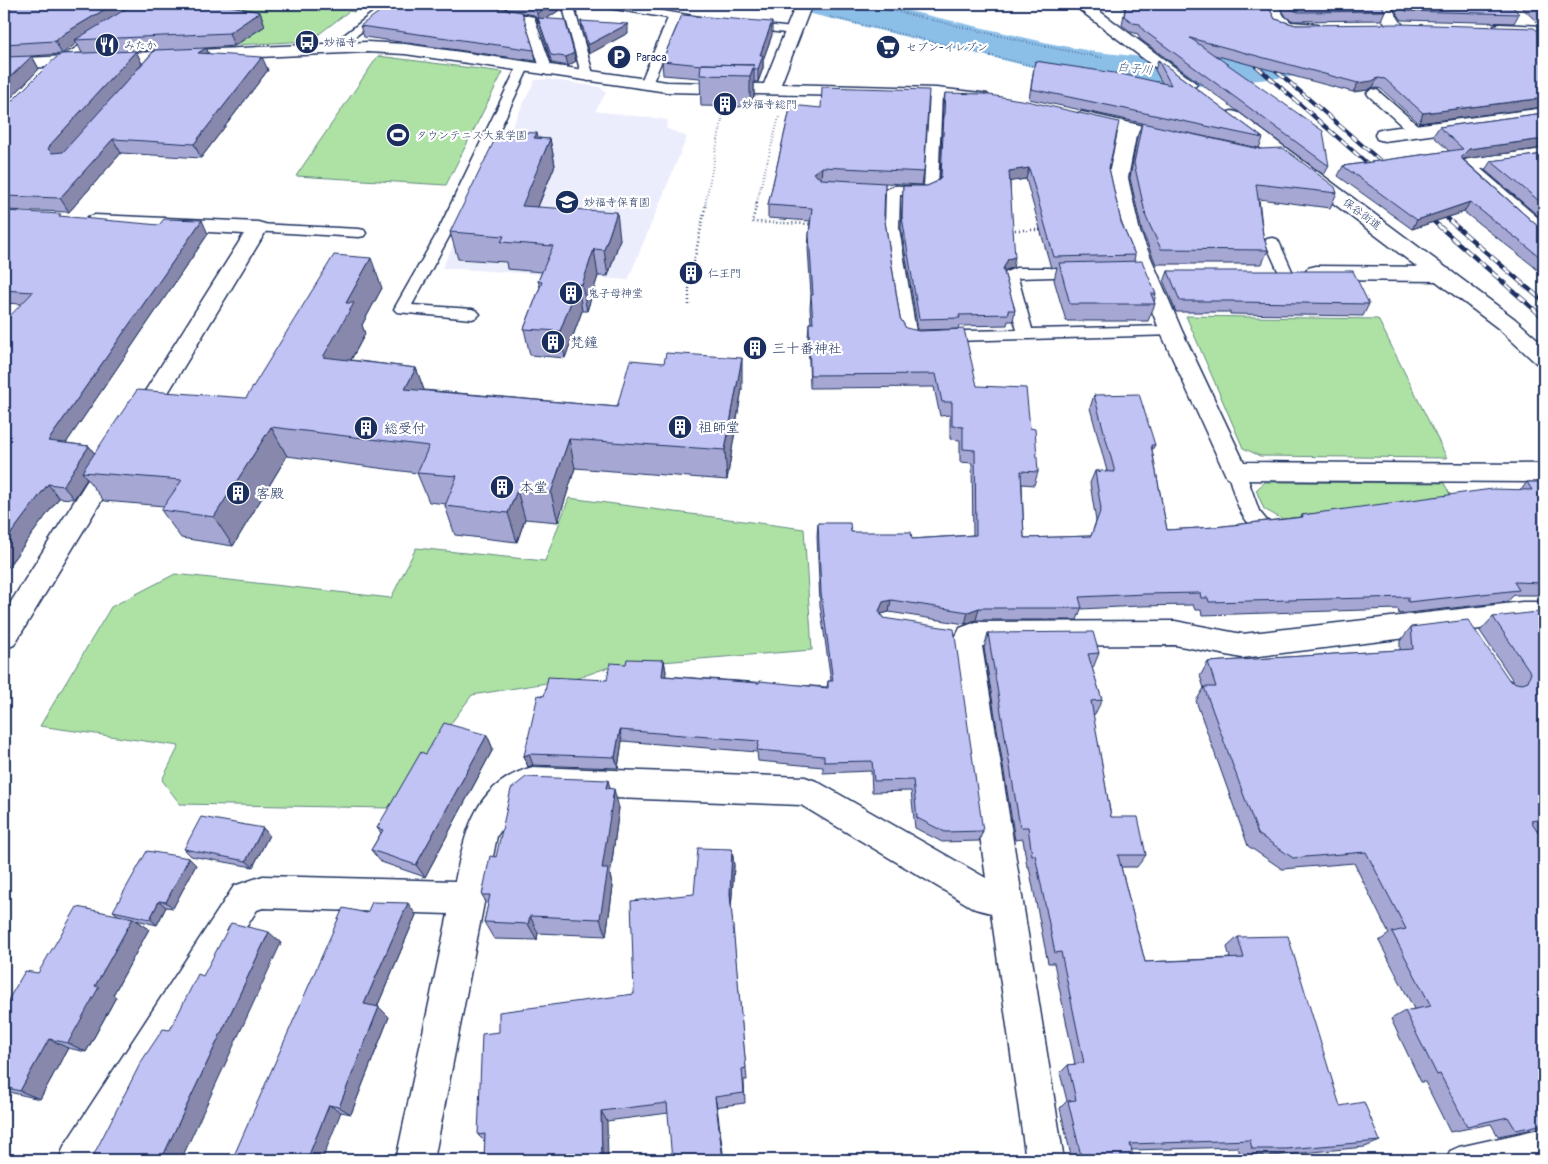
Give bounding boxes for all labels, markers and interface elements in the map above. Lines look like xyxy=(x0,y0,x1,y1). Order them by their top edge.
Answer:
bus stop icon: 妙福寺 xyxy=(294,29,320,55)
restaurant icon: みたか xyxy=(94,32,120,58)
supermarket icon: セブン-イレブン xyxy=(875,34,901,60)
place label: 妙福寺 xyxy=(324,36,357,49)
place label: みたか xyxy=(124,39,157,52)
place label: セブン-イレブン xyxy=(906,41,988,54)
parking icon: Paraca xyxy=(606,44,632,70)
place label: Paraca xyxy=(636,51,667,64)
water label: 白子川 xyxy=(1116,60,1154,78)
building icon: 妙福寺総門 xyxy=(712,91,738,117)
place label: 妙福寺総門 xyxy=(742,98,797,111)
sports icon: タウンテニス大泉学園 xyxy=(385,122,411,148)
place label: タウンテニス大泉学園 xyxy=(416,129,527,142)
school or university icon: 妙福寺保育園 xyxy=(554,189,580,215)
place label: 妙福寺保育園 xyxy=(584,196,650,209)
street label: 保谷街道 xyxy=(1341,196,1383,232)
building icon: 仁王門 xyxy=(678,260,704,286)
place label: 仁王門 xyxy=(708,267,741,280)
building icon: 鬼子母神堂 xyxy=(558,280,584,306)
place label: 鬼子母神堂 xyxy=(588,287,643,300)
building icon: 梵鐘 xyxy=(540,329,566,355)
place label: 梵鐘 xyxy=(570,334,598,351)
building icon: 三十番神社 xyxy=(742,335,768,361)
place label: 三十番神社 xyxy=(772,340,842,357)
building icon: 祖師堂 xyxy=(667,414,693,440)
building icon: 総受付 xyxy=(353,415,379,441)
place label: 祖師堂 xyxy=(698,419,740,436)
place label: 総受付 xyxy=(384,420,426,437)
building icon: 本堂 xyxy=(489,474,515,500)
place label: 本堂 xyxy=(520,479,548,496)
building icon: 客殿 xyxy=(225,480,251,506)
place label: 客殿 xyxy=(256,485,284,502)

